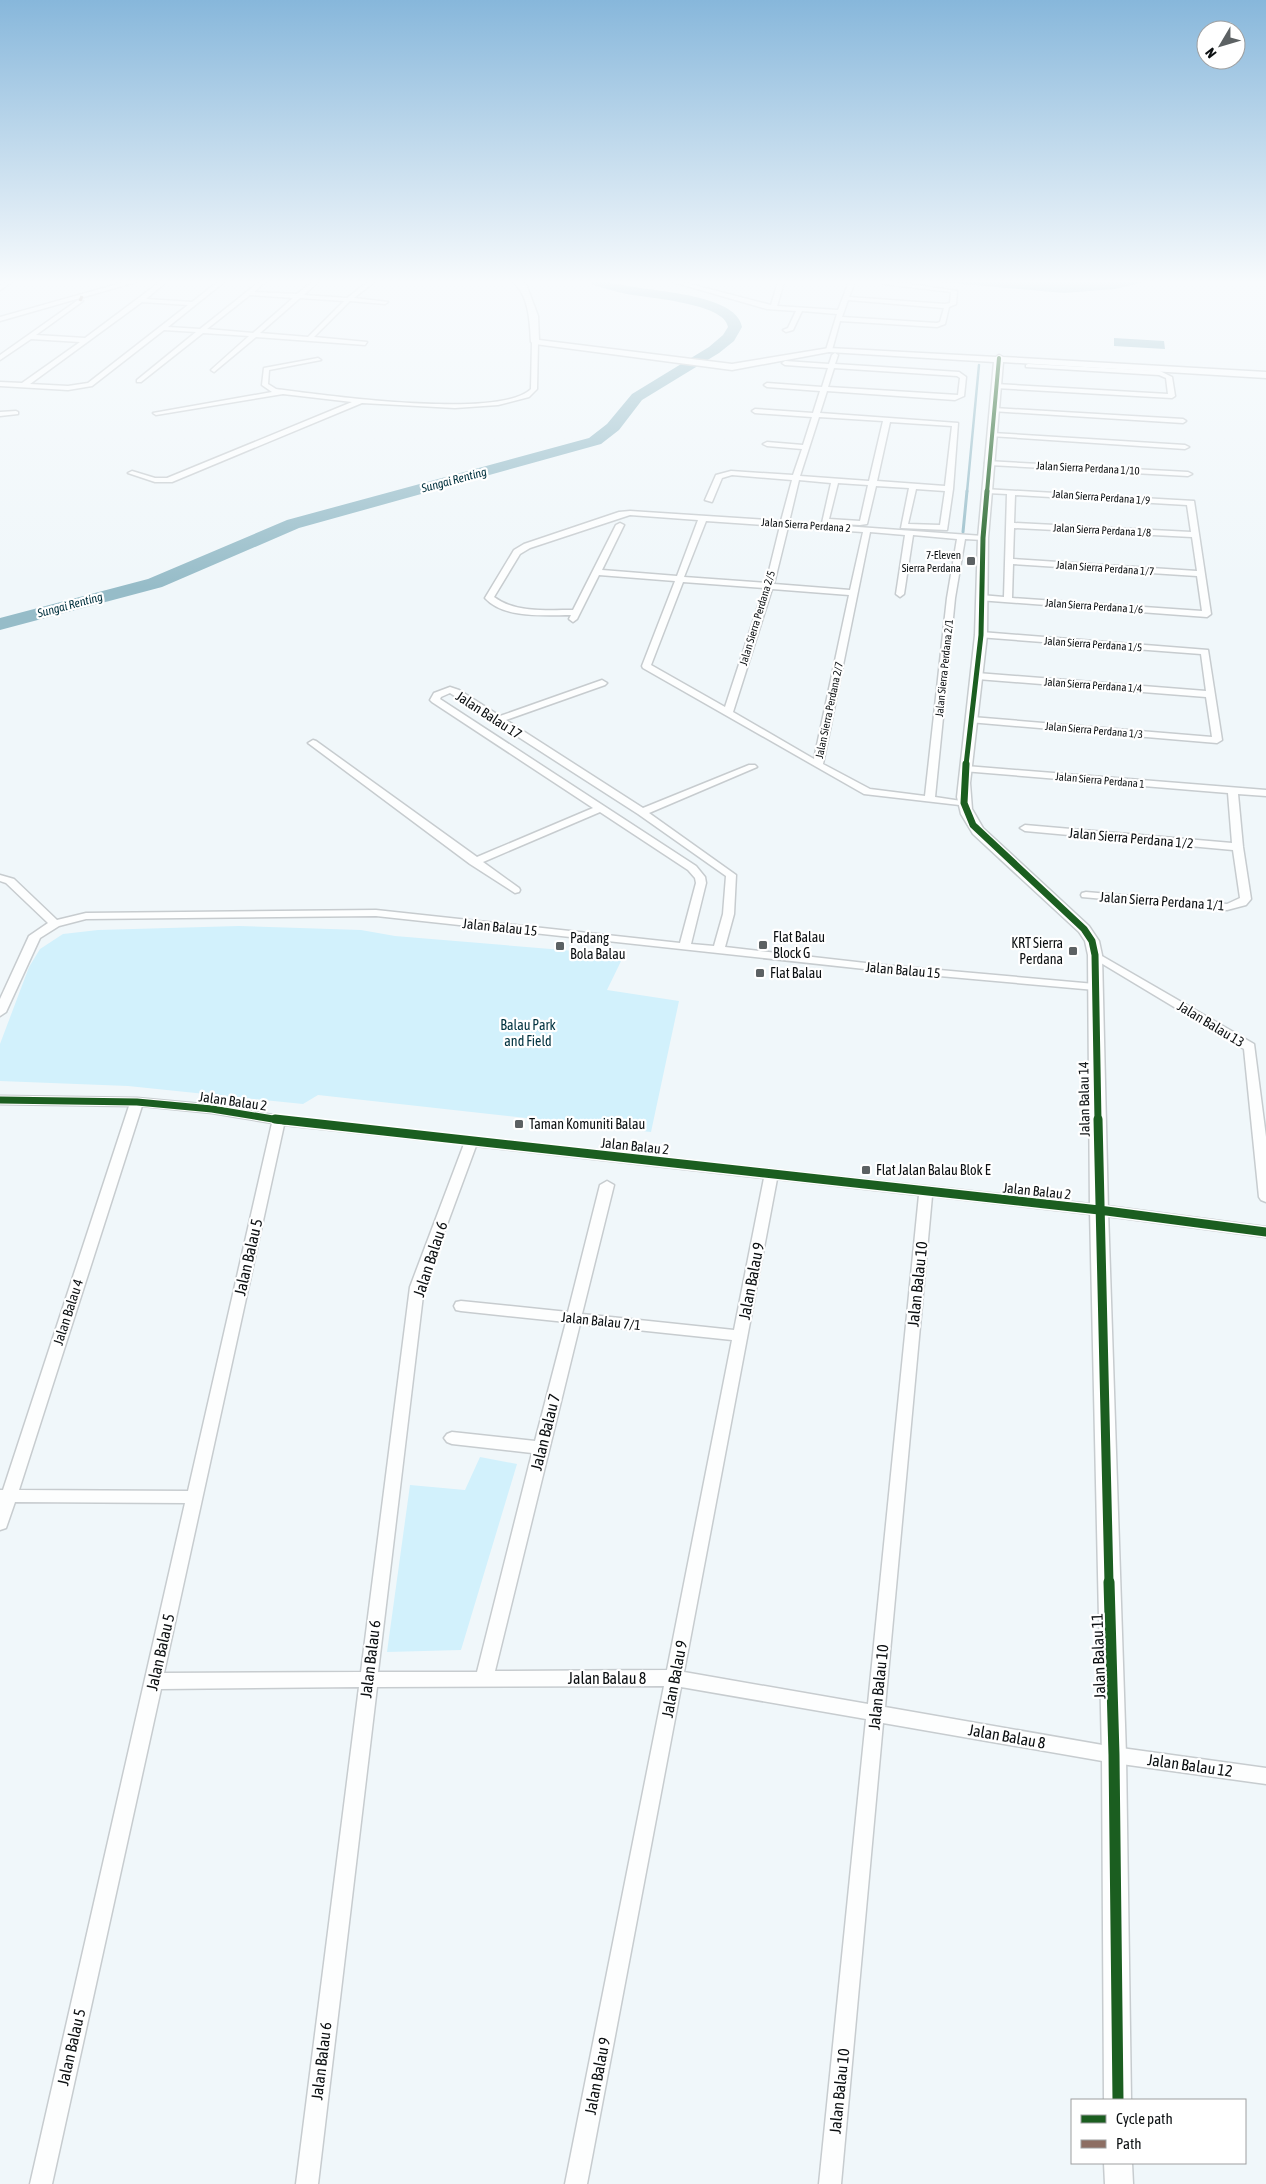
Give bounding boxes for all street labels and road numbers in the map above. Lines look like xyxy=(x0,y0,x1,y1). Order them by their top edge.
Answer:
street label: Jalan Sierra Perdana 1/10 xyxy=(1036,459,1140,477)
street label: Jalan Sierra Perdana 1/9 xyxy=(1051,488,1151,506)
street label: Jalan Sierra Perdana 2 xyxy=(761,516,851,534)
street label: Jalan Sierra Perdana 1/8 xyxy=(1053,521,1151,539)
street label: Jalan Sierra Perdana 1/7 xyxy=(1055,559,1155,577)
street label: Jalan Sierra Perdana 2/5 xyxy=(737,569,777,667)
street label: Jalan Sierra Perdana 1/6 xyxy=(1044,597,1144,615)
street label: Jalan Sierra Perdana 2/1 xyxy=(933,618,955,718)
street label: Jalan Sierra Perdana 1/5 xyxy=(1043,635,1143,653)
street label: Jalan Sierra Perdana 2/7 xyxy=(813,661,845,759)
street label: Jalan Sierra Perdana 1/4 xyxy=(1043,676,1143,694)
street label: Jalan Balau 17 xyxy=(453,688,525,742)
street label: Jalan Sierra Perdana 1/3 xyxy=(1044,720,1144,740)
street label: Jalan Sierra Perdana 1 xyxy=(1055,770,1145,790)
street label: Jalan Sierra Perdana 1/2 xyxy=(1068,825,1194,851)
street label: Jalan Sierra Perdana 1/1 xyxy=(1099,889,1225,913)
street label: Jalan Balau 15 xyxy=(462,915,538,939)
street label: Jalan Balau 15 xyxy=(865,959,941,981)
street label: Jalan Balau 13 xyxy=(1175,998,1247,1050)
street label: Jalan Balau 14 xyxy=(1075,1061,1093,1137)
street label: Jalan Balau 2 xyxy=(198,1088,268,1114)
street label: Jalan Balau 2 xyxy=(600,1134,670,1158)
street label: Jalan Balau 2 xyxy=(1002,1179,1072,1203)
street label: Jalan Balau 5 xyxy=(230,1217,266,1297)
street label: Jalan Balau 6 xyxy=(409,1219,451,1299)
street label: Jalan Balau 10 xyxy=(904,1240,930,1328)
street label: Jalan Balau 9 xyxy=(735,1241,767,1321)
street label: Jalan Balau 4 xyxy=(50,1277,86,1347)
street label: Jalan Balau 7/1 xyxy=(560,1309,642,1333)
street label: Jalan Balau 7 xyxy=(527,1392,563,1472)
street label: Jalan Balau 5 xyxy=(142,1612,178,1692)
street label: Jalan Balau 11 xyxy=(1088,1613,1108,1699)
street label: Jalan Balau 6 xyxy=(356,1619,384,1699)
street label: Jalan Balau 9 xyxy=(658,1639,690,1719)
street label: Jalan Balau 10 xyxy=(865,1643,891,1731)
street label: Jalan Balau 8 xyxy=(568,1669,646,1687)
street label: Jalan Balau 8 xyxy=(967,1720,1047,1752)
street label: Jalan Balau 12 xyxy=(1146,1750,1234,1780)
street label: Jalan Balau 5 xyxy=(53,2007,89,2087)
street label: Jalan Balau 6 xyxy=(307,2021,335,2101)
street label: Jalan Balau 9 xyxy=(581,2036,613,2116)
street label: Jalan Balau 10 xyxy=(826,2047,852,2135)

